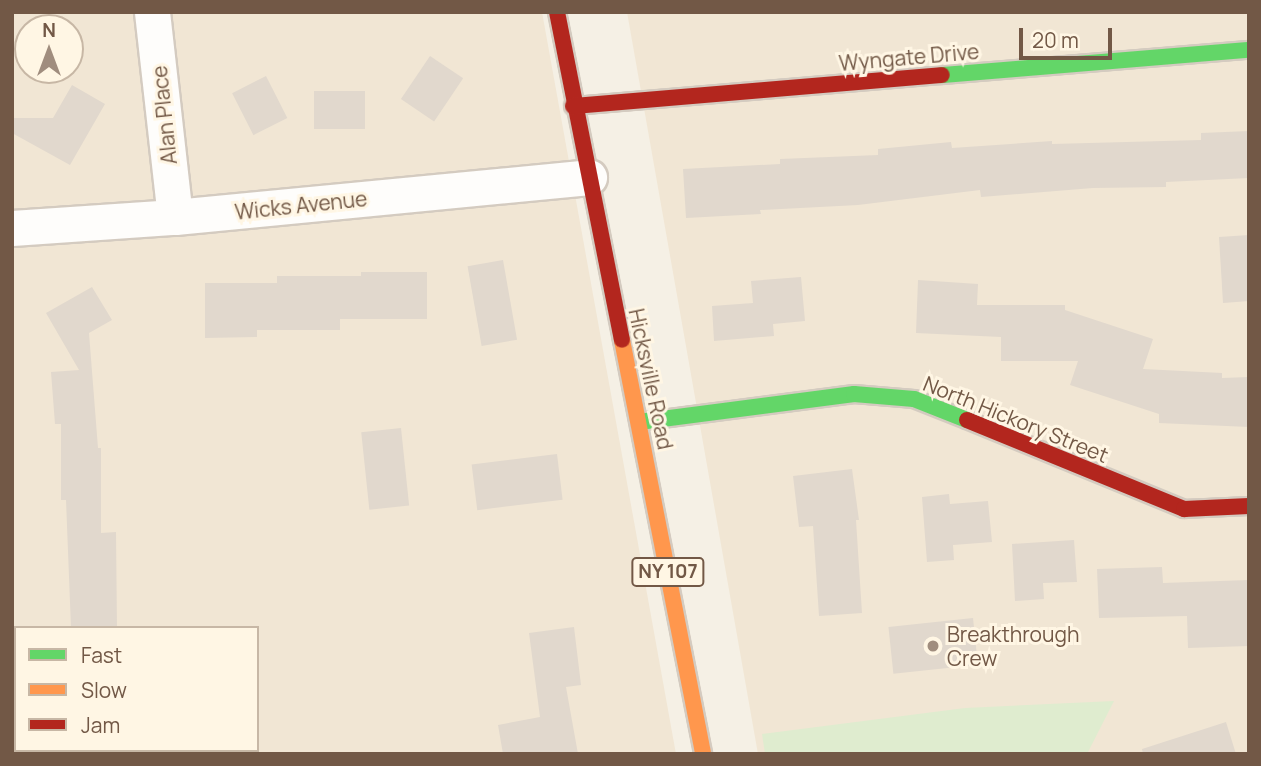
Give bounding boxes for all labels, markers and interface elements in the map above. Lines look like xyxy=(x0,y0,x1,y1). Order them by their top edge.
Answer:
north arrow xyxy=(14,14,84,84)
scale bar xyxy=(1023,14,1116,58)
text: N xyxy=(42,17,56,43)
text: 20 m xyxy=(1032,26,1079,54)
street label: Wyngate Drive xyxy=(838,38,980,76)
street label: Alan Place xyxy=(146,64,182,166)
street label: Wicks Avenue xyxy=(234,186,368,224)
street label: Hicksville Road xyxy=(624,306,678,452)
street label: North Hickory Street xyxy=(920,370,1112,468)
road number: NY 107 xyxy=(630,556,706,587)
place label: Breakthrough Crew xyxy=(947,621,1079,671)
legend xyxy=(14,626,259,752)
marker: Breakthrough Crew xyxy=(925,638,941,654)
text: Fast xyxy=(81,641,122,669)
text: Slow xyxy=(81,676,127,704)
text: Jam xyxy=(81,711,120,739)

